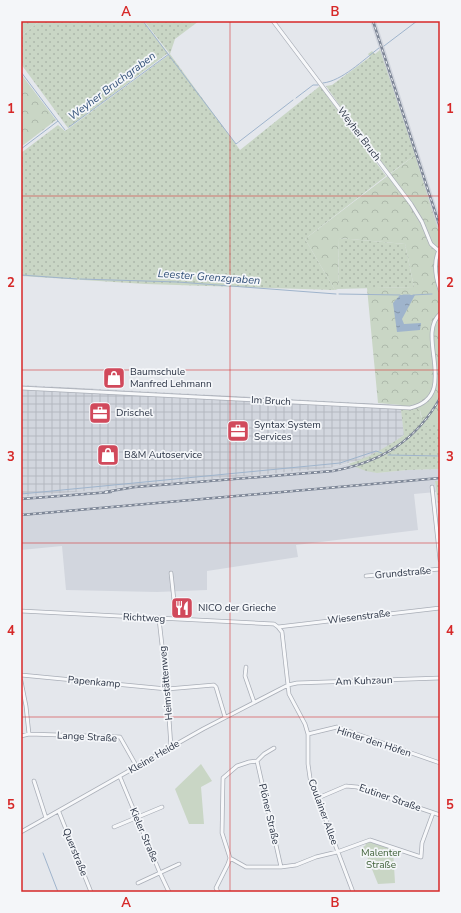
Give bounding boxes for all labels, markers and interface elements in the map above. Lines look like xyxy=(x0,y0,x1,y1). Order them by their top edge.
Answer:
text: A xyxy=(121,3,131,21)
text: B xyxy=(331,3,340,21)
water label: Weyher Bruchgraben xyxy=(65,48,159,124)
text: 1 xyxy=(7,100,15,118)
text: 1 xyxy=(446,100,454,118)
street label: Weyher Bruch xyxy=(334,104,384,164)
water label: Leester Grenzgraben xyxy=(157,266,261,288)
text: 2 xyxy=(7,274,15,292)
text: 2 xyxy=(446,274,454,292)
shop icon: Baumschule Manfred Lehmann xyxy=(101,365,127,391)
place label: Baumschule Manfred Lehmann xyxy=(130,365,212,391)
street label: Im Bruch xyxy=(251,393,291,409)
office icon: Drischel xyxy=(87,400,113,426)
place label: Drischel xyxy=(116,406,153,420)
office icon: Syntax System Services xyxy=(225,418,251,444)
place label: Syntax System Services xyxy=(254,418,321,444)
shop icon: B&M Autoservice xyxy=(95,442,121,468)
text: 3 xyxy=(7,448,15,466)
place label: B&M Autoservice xyxy=(124,448,202,462)
text: 3 xyxy=(446,448,454,466)
street label: Grundstraße xyxy=(374,564,432,582)
restaurant icon: NICO der Grieche xyxy=(169,595,195,621)
place label: NICO der Grieche xyxy=(198,601,276,615)
street label: Wiesenstraße xyxy=(327,606,391,628)
street label: Richtweg xyxy=(122,610,166,626)
text: 4 xyxy=(7,622,15,640)
text: 4 xyxy=(446,622,454,640)
street label: Heimstättenweg xyxy=(156,645,176,721)
street label: Papenkamp xyxy=(67,673,121,691)
street label: Am Kuhzaun xyxy=(335,673,393,689)
street label: Hinter den Höfen xyxy=(335,723,413,761)
street label: Lange Straße xyxy=(57,728,117,746)
street label: Kleine Heide xyxy=(126,737,182,777)
street label: Coulainer Allee xyxy=(305,777,341,847)
street label: Eutiner Straße xyxy=(357,781,423,815)
street label: Plöner Straße xyxy=(255,782,283,846)
text: 5 xyxy=(7,796,15,814)
text: 5 xyxy=(446,796,454,814)
street label: Kieler Straße xyxy=(126,805,162,865)
street label: Querstraße xyxy=(59,826,91,878)
park label: Malenter Straße xyxy=(361,846,401,872)
text: A xyxy=(121,894,131,912)
text: B xyxy=(331,894,340,912)

